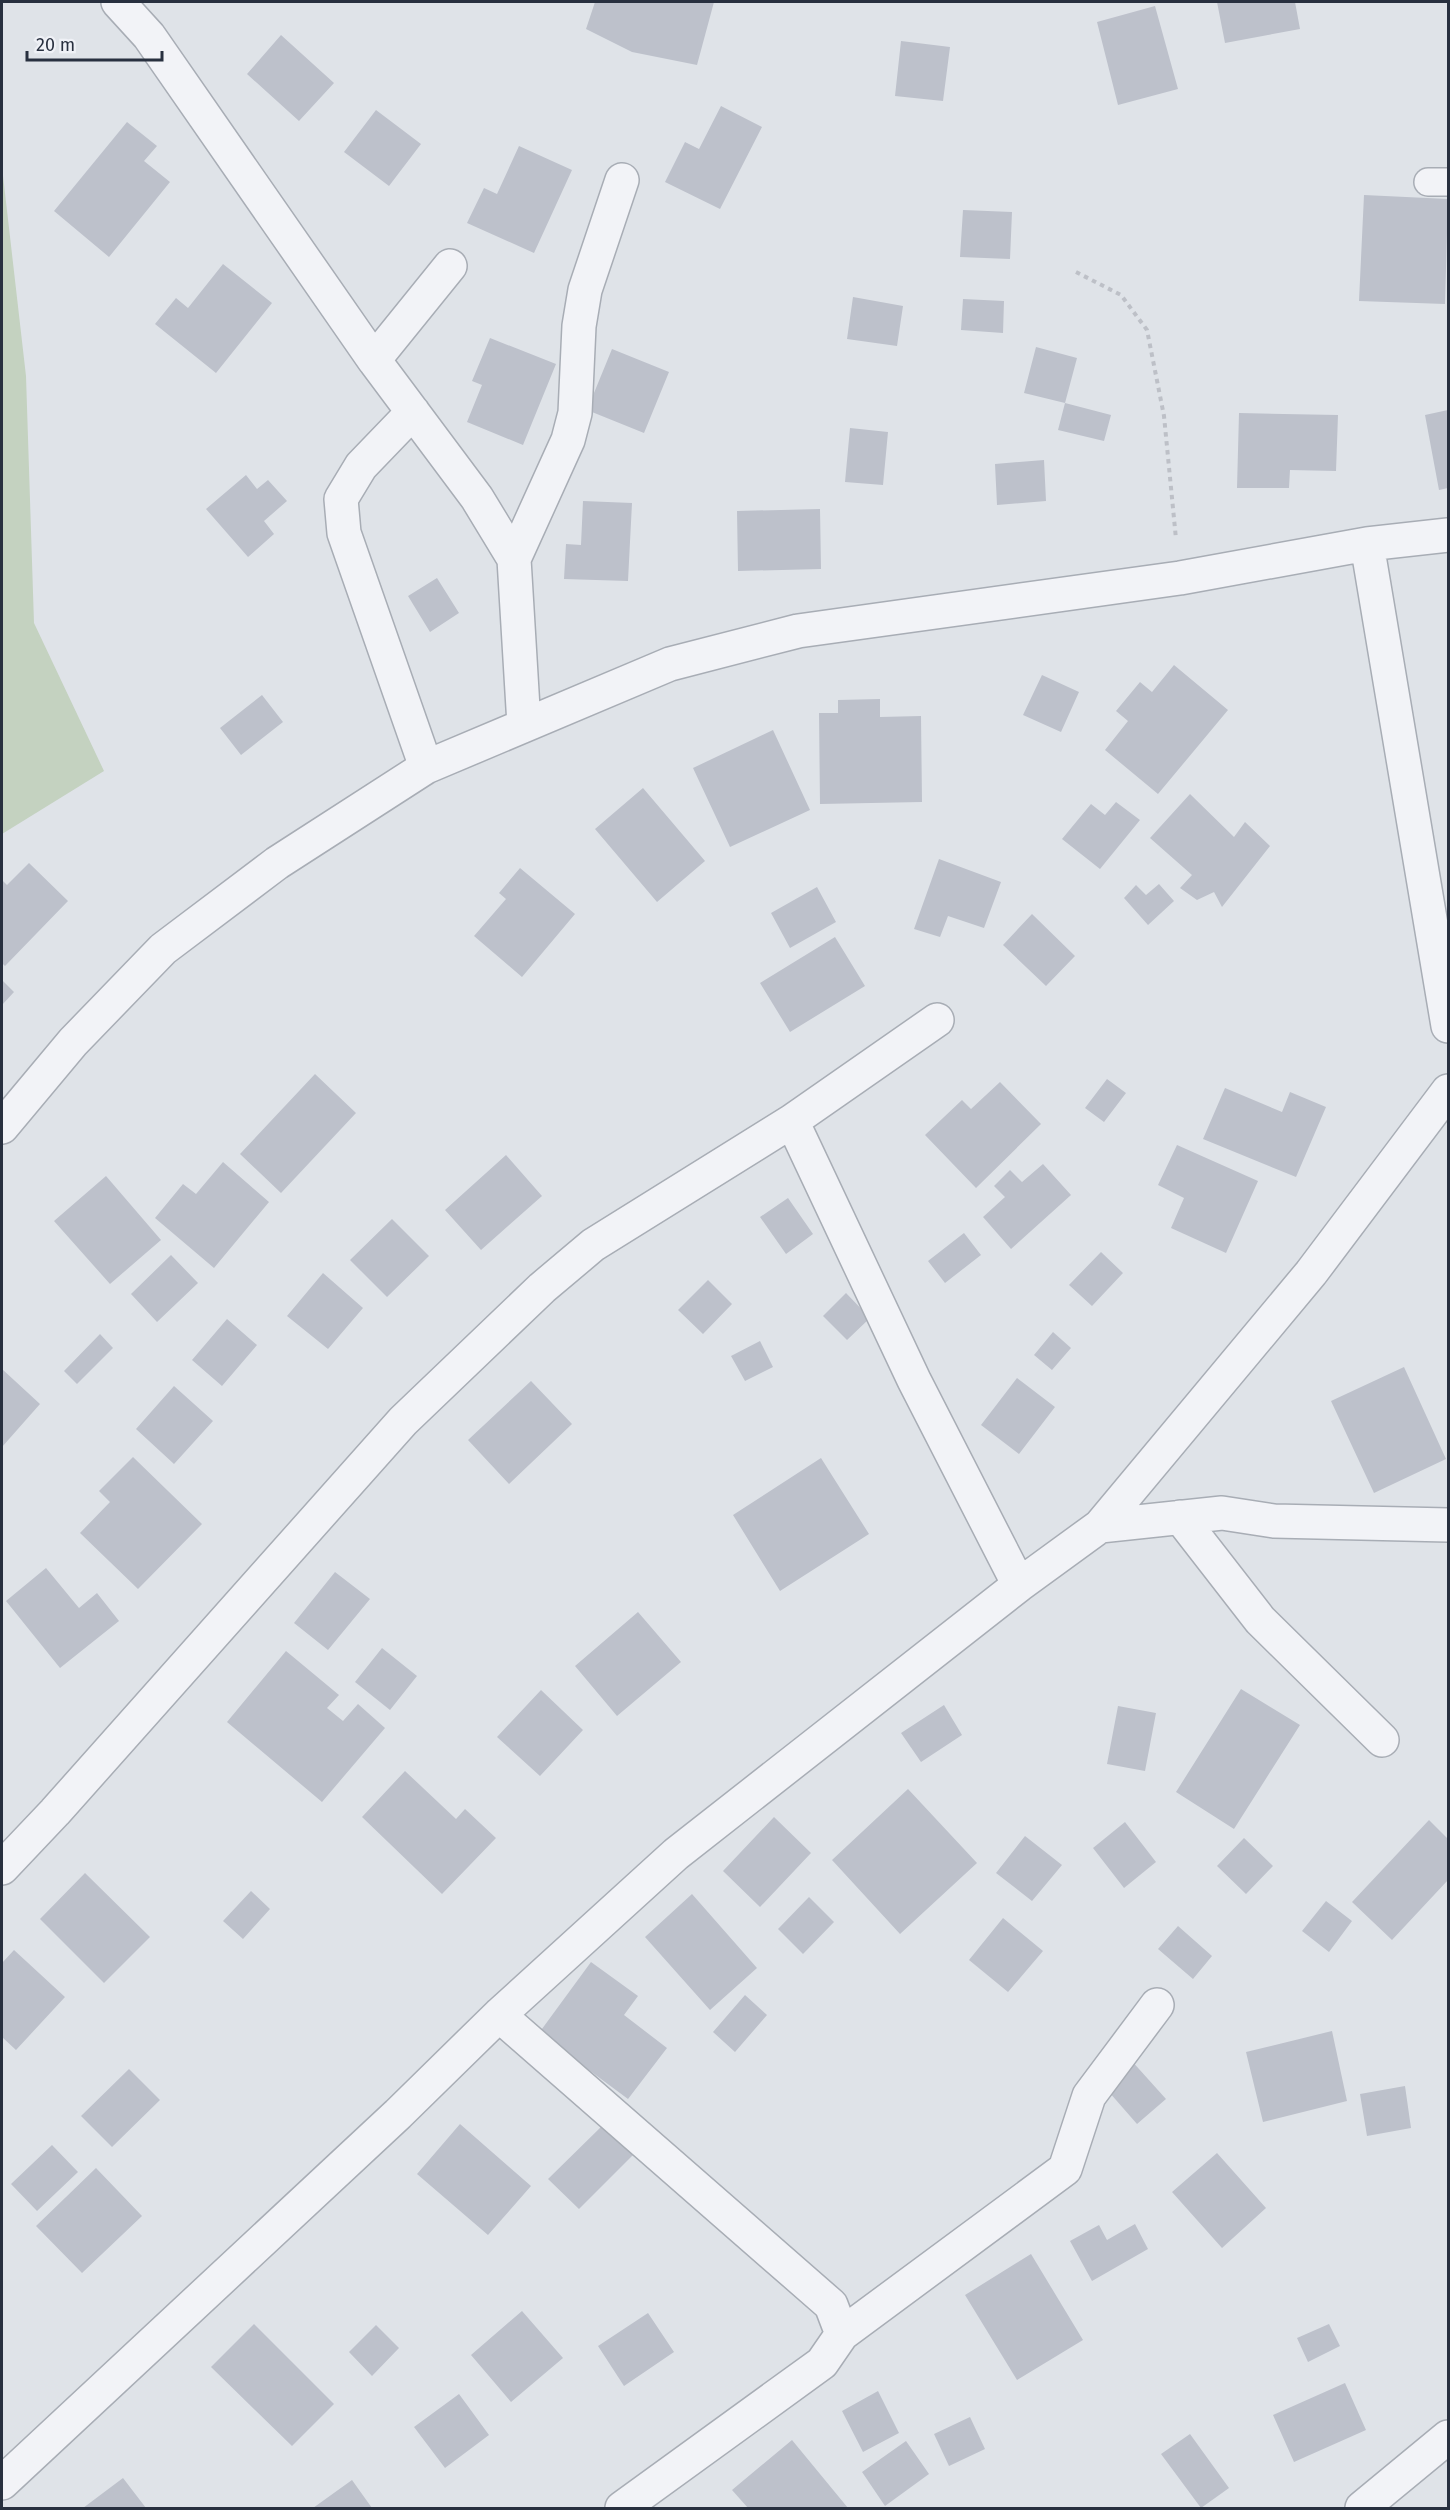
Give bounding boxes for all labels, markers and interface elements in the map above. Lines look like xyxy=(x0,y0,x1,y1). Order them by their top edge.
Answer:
scale bar xyxy=(27,24,162,62)
text: 20 m xyxy=(36,34,75,56)

